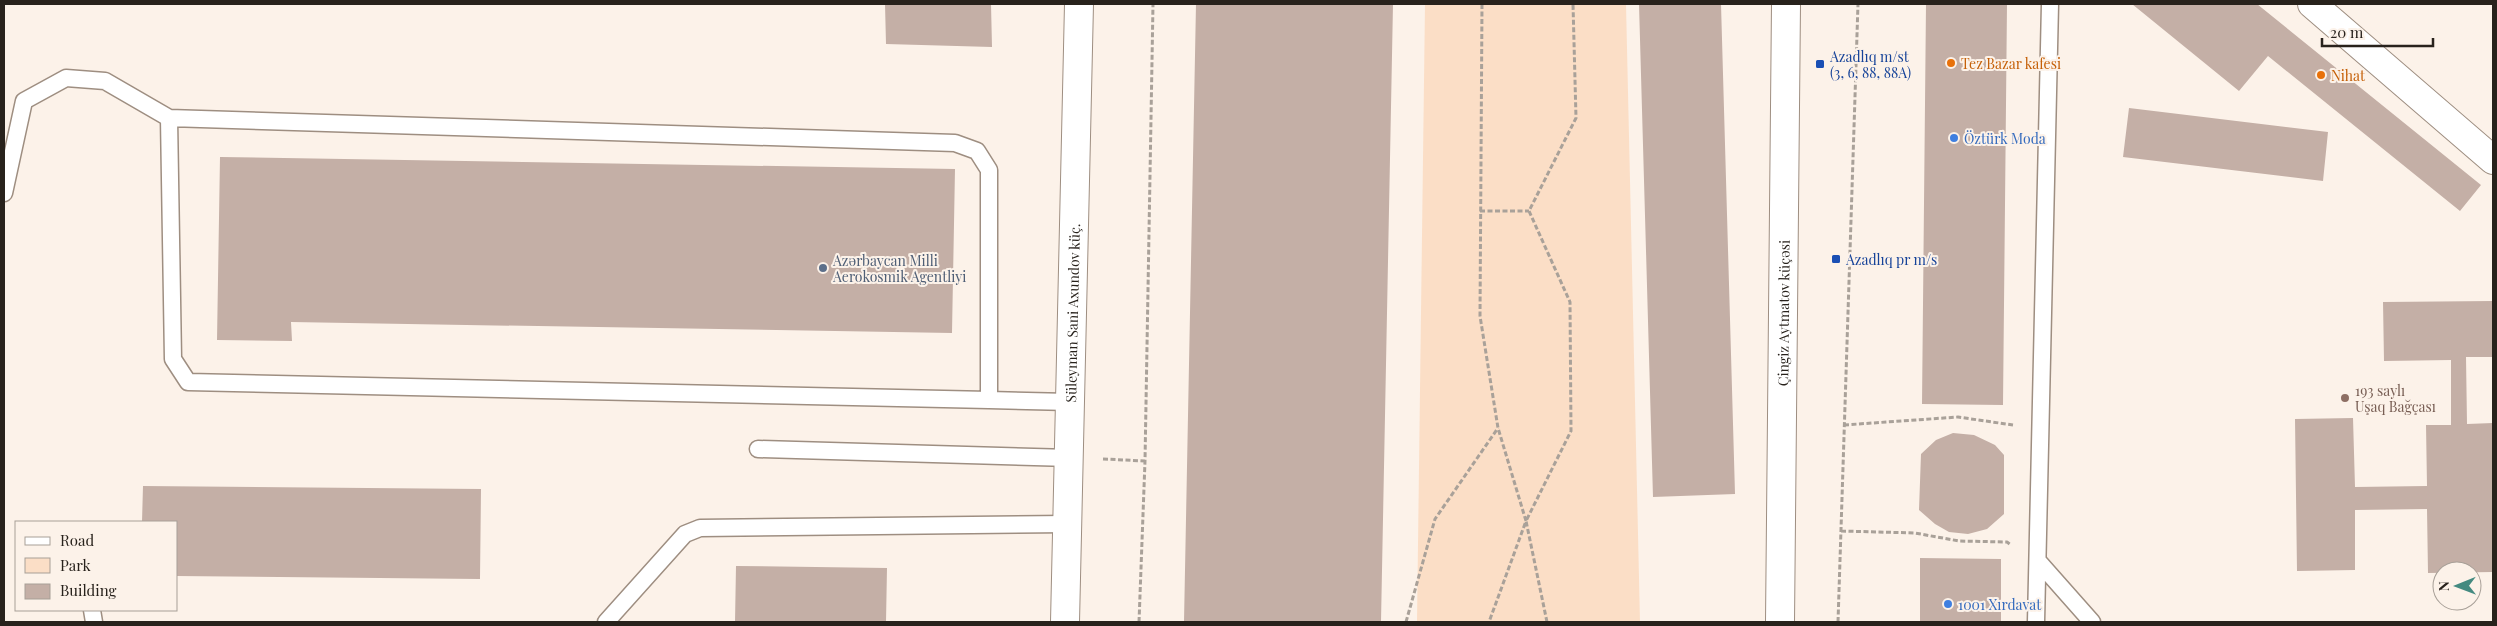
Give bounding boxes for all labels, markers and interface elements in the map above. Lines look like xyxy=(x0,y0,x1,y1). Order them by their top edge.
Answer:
scale bar xyxy=(2322,15,2433,47)
text: 20 m xyxy=(2330,22,2364,42)
place label: Azadlıq m/st (3, 6, 88, 88A) xyxy=(1829,47,1911,82)
place label: Tez Bazar kafesi xyxy=(1961,54,2061,73)
marker: Tez Bazar kafesi xyxy=(1945,57,1957,69)
marker: Azadlıq m/st (3, 6, 88, 88A) xyxy=(1814,58,1826,70)
place label: Nihat xyxy=(2331,66,2366,85)
marker: Nihat xyxy=(2315,69,2327,81)
place label: Öztürk Moda xyxy=(1964,129,2046,148)
marker: Öztürk Moda xyxy=(1948,132,1960,144)
street label: Süleyman Sani Axundov küç. xyxy=(1060,223,1084,403)
street label: Çingiz Aytmatov küçəsi xyxy=(1773,240,1793,386)
place label: Azadlıq pr m/s xyxy=(1845,250,1937,269)
place label: Azərbaycan Milli Aerokosmik Agentliyi xyxy=(832,251,966,286)
marker: Azadlıq pr m/s xyxy=(1830,253,1842,265)
marker: Azərbaycan Milli Aerokosmik Agentliyi xyxy=(817,262,829,274)
place label: 193 saylı Uşaq Bağçası xyxy=(2355,381,2436,416)
marker: 193 saylı Uşaq Bağçası xyxy=(2339,392,2351,404)
legend xyxy=(15,521,178,611)
text: Road xyxy=(60,530,94,550)
text: Park xyxy=(60,555,92,575)
north arrow xyxy=(2432,561,2482,611)
text: Building xyxy=(60,580,117,600)
text: N xyxy=(2434,581,2453,591)
place label: 1001 Xırdavat xyxy=(1958,595,2042,614)
marker: 1001 Xırdavat xyxy=(1942,598,1954,610)

